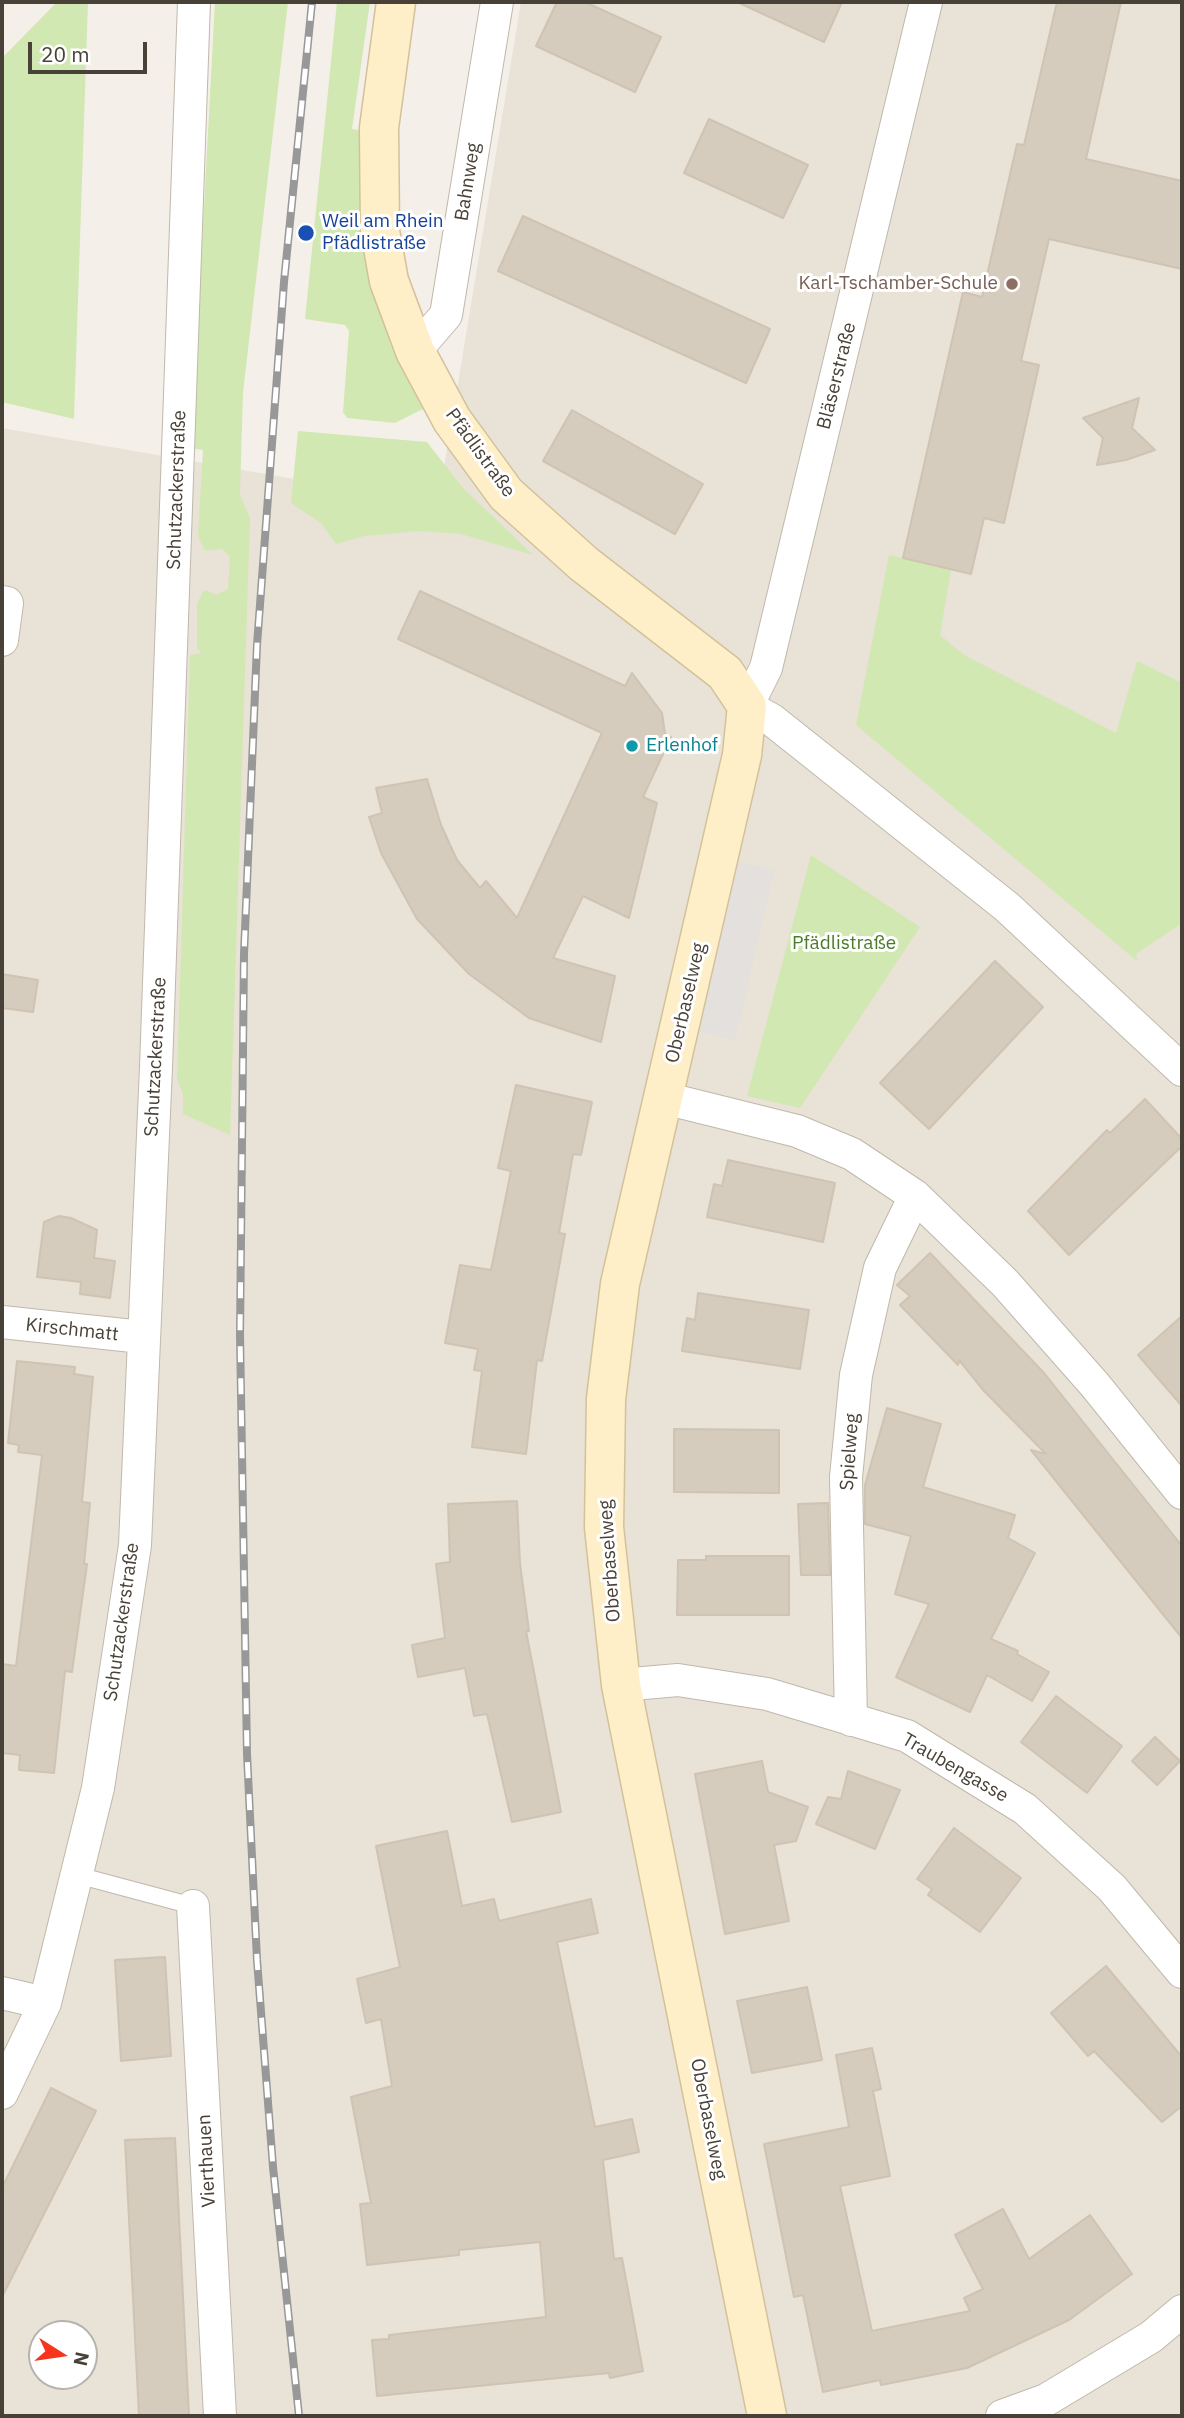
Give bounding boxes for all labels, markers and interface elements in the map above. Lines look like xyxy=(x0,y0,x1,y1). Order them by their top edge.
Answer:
scale bar xyxy=(32,28,150,72)
text: 20 m xyxy=(41,40,90,68)
street label: Bahnweg xyxy=(451,141,485,223)
place label: Weil am Rhein Pfädlistraße xyxy=(322,211,444,255)
marker: Weil am Rhein Pfädlistraße xyxy=(296,223,316,243)
place label: Karl-Tschamber-Schule xyxy=(799,273,998,295)
marker: Karl-Tschamber-Schule xyxy=(1004,276,1020,292)
street label: Bläserstraße xyxy=(813,320,861,432)
street label: Pfädlistraße xyxy=(440,404,520,502)
street label: Schutzackerstraße xyxy=(163,410,191,570)
place label: Erlenhof xyxy=(646,735,718,757)
marker: Erlenhof xyxy=(624,738,640,754)
park label: Pfädlistraße xyxy=(792,933,896,955)
street label: Oberbaselweg xyxy=(661,941,711,1065)
street label: Schutzackerstraße xyxy=(140,977,172,1137)
street label: Kirschmatt xyxy=(24,1314,120,1346)
street label: Spielweg xyxy=(836,1413,864,1491)
street label: Oberbaselweg xyxy=(594,1499,626,1623)
street label: Schutzackerstraße xyxy=(100,1541,144,1703)
street label: Traubengasse xyxy=(898,1728,1012,1808)
street label: Oberbaselweg xyxy=(685,2057,731,2181)
street label: Vierthauen xyxy=(193,2114,221,2208)
north arrow xyxy=(28,2320,98,2390)
text: N xyxy=(68,2350,95,2368)

